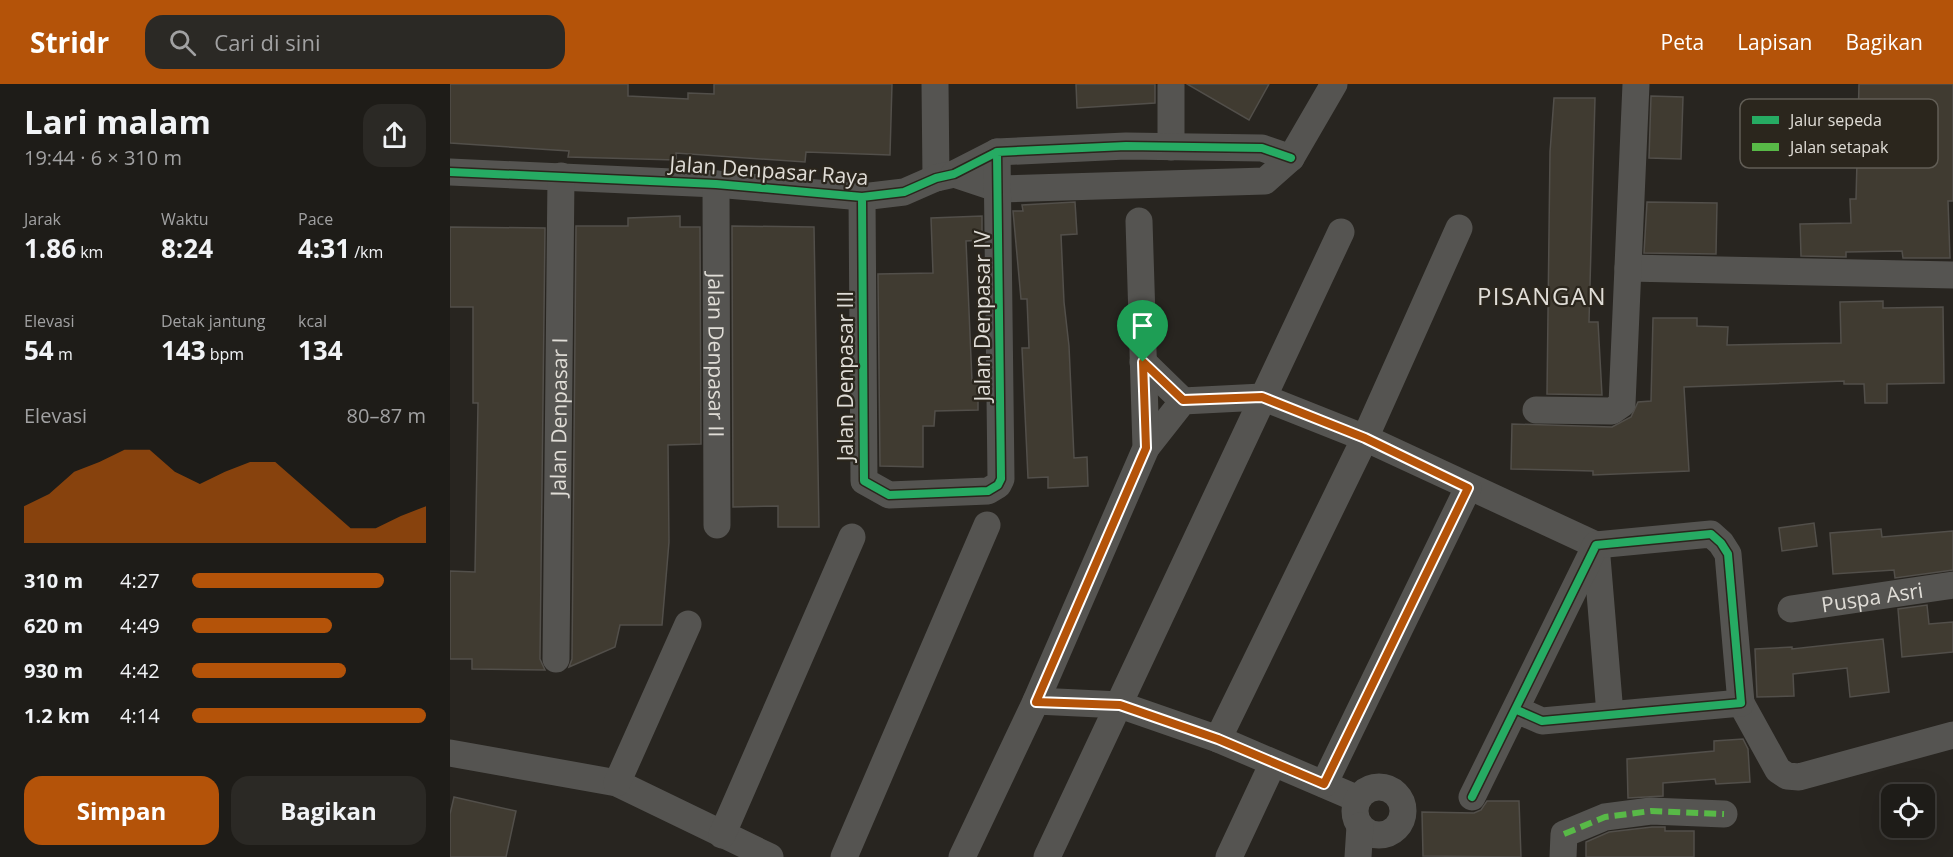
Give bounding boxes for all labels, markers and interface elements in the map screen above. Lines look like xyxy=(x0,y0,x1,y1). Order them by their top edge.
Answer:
search box xyxy=(145,15,565,69)
text: Stridr xyxy=(30,23,109,61)
icon: search xyxy=(166,26,199,59)
text: Cari di sini xyxy=(214,27,320,57)
text: Peta xyxy=(1661,28,1704,56)
text: Lapisan xyxy=(1737,28,1812,56)
text: Bagikan xyxy=(1845,28,1923,56)
text: Lari malam xyxy=(24,99,211,144)
legend xyxy=(1740,99,1938,168)
button: share xyxy=(363,104,426,167)
text: Jalur sepeda xyxy=(1788,109,1882,131)
text: Jalan setapak xyxy=(1788,136,1889,158)
text: 19:44 · 6 × 310 m xyxy=(24,144,182,171)
street label: Jalan Denpasar Raya xyxy=(666,149,870,191)
text: Jarak xyxy=(24,208,61,230)
text: Waktu xyxy=(161,208,209,230)
text: Pace xyxy=(298,208,333,230)
text: 1.86 xyxy=(24,230,76,266)
text: 8:24 xyxy=(161,230,213,266)
text: 4:31 xyxy=(298,230,350,266)
street label: Jalan Denpasar IV xyxy=(968,230,996,404)
text: km xyxy=(76,241,103,263)
text: /km xyxy=(350,241,383,263)
street label: Jalan Denpasar II xyxy=(702,271,731,437)
district label: PISANGAN xyxy=(1477,279,1607,312)
street label: Jalan Denpasar III xyxy=(831,291,859,463)
pin xyxy=(1117,300,1168,362)
icon: arrive xyxy=(1126,309,1159,342)
text: Elevasi xyxy=(24,310,74,332)
text: Detak jantung xyxy=(161,310,266,332)
text: kcal xyxy=(298,310,327,332)
text: 54 xyxy=(24,332,54,368)
text: 143 xyxy=(161,332,206,368)
text: 134 xyxy=(298,332,343,368)
street label: Jalan Denpasar I xyxy=(544,337,573,499)
text: m xyxy=(54,343,73,365)
text: bpm xyxy=(206,343,244,365)
text: Elevasi xyxy=(24,402,87,429)
text: 80–87 m xyxy=(347,402,426,429)
text: 310 m xyxy=(24,567,83,594)
text: 4:27 xyxy=(120,567,160,594)
street label: Puspa Asri xyxy=(1819,576,1925,618)
text: 620 m xyxy=(24,612,83,639)
text: 4:49 xyxy=(120,612,160,639)
text: 930 m xyxy=(24,657,83,684)
text: 4:42 xyxy=(120,657,160,684)
text: 1.2 km xyxy=(24,702,90,729)
text: 4:14 xyxy=(120,702,160,729)
button: Simpan xyxy=(24,776,219,845)
button: Bagikan xyxy=(231,776,426,845)
map controls xyxy=(1881,784,1935,838)
button: locate xyxy=(1881,784,1935,838)

